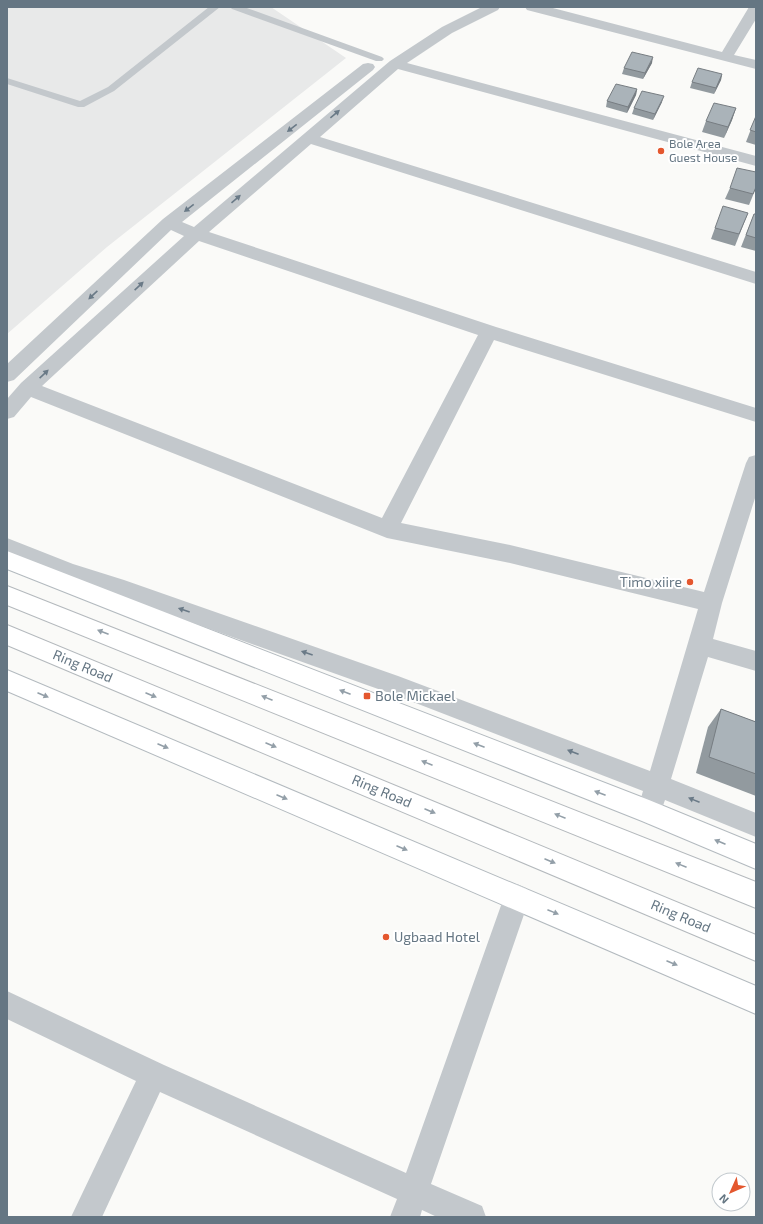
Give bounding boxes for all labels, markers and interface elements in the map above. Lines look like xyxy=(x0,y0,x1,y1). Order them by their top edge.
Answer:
one-way arrow xyxy=(329,110,340,119)
one-way arrow xyxy=(286,124,297,132)
place label: Bole Area Guest House xyxy=(669,136,737,164)
marker: Bole Area Guest House xyxy=(656,146,666,156)
one-way arrow xyxy=(231,195,241,204)
one-way arrow xyxy=(184,203,195,212)
one-way arrow xyxy=(135,282,144,291)
one-way arrow xyxy=(88,290,98,300)
one-way arrow xyxy=(39,370,48,379)
place label: Timo xiire xyxy=(620,573,682,590)
marker: Timo xiire xyxy=(685,577,695,587)
one-way arrow xyxy=(178,607,190,613)
one-way arrow xyxy=(96,629,108,635)
street label: Ring Road xyxy=(51,645,116,686)
one-way arrow xyxy=(300,650,312,656)
place label: Bole Mickael xyxy=(375,687,456,704)
one-way arrow xyxy=(338,689,350,695)
marker: Bole Mickael xyxy=(362,691,372,701)
one-way arrow xyxy=(37,692,48,698)
one-way arrow xyxy=(146,692,157,698)
one-way arrow xyxy=(261,695,273,701)
one-way arrow xyxy=(266,742,277,748)
one-way arrow xyxy=(473,742,484,748)
one-way arrow xyxy=(157,743,168,749)
one-way arrow xyxy=(566,749,578,755)
one-way arrow xyxy=(420,759,432,765)
street label: Ring Road xyxy=(350,770,415,811)
one-way arrow xyxy=(593,789,605,795)
one-way arrow xyxy=(277,794,288,800)
one-way arrow xyxy=(688,796,700,803)
one-way arrow xyxy=(424,808,435,814)
one-way arrow xyxy=(554,813,566,819)
one-way arrow xyxy=(714,838,726,845)
one-way arrow xyxy=(396,845,407,851)
one-way arrow xyxy=(544,858,555,864)
one-way arrow xyxy=(675,862,686,868)
street label: Ring Road xyxy=(649,895,714,936)
one-way arrow xyxy=(547,909,558,915)
place label: Ugbaad Hotel xyxy=(394,928,481,945)
marker: Ugbaad Hotel xyxy=(381,932,391,942)
one-way arrow xyxy=(667,961,679,967)
north arrow xyxy=(711,1172,751,1212)
text: N xyxy=(716,1192,731,1207)

